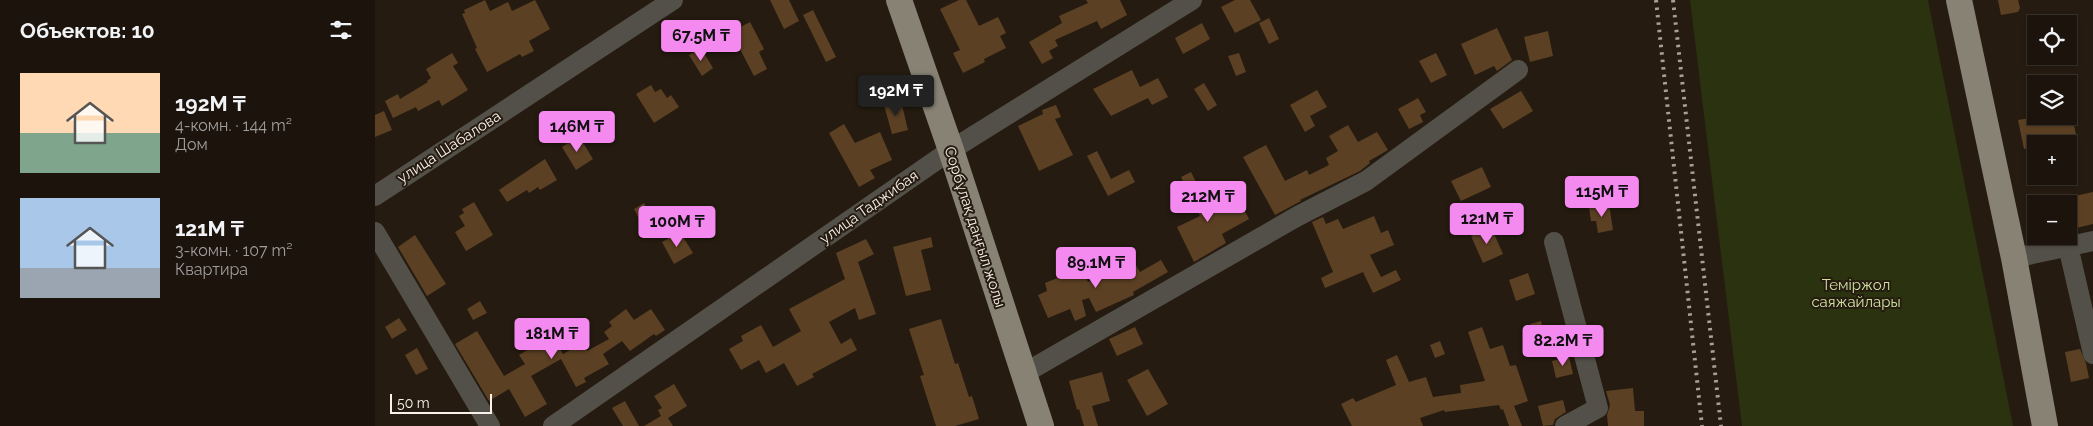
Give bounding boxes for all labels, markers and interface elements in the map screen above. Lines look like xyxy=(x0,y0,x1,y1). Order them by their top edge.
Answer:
map controls xyxy=(2027,15,2077,245)
button: locate xyxy=(2027,15,2077,65)
icon: filters xyxy=(327,16,355,44)
text: Объектов: 10 xyxy=(20,18,155,43)
pin: 67.5M ₸ xyxy=(655,20,747,62)
text: 67.5M ₸ xyxy=(672,26,730,45)
pin: 192M ₸ xyxy=(855,74,937,117)
button: layers xyxy=(2027,75,2077,125)
text: 192M ₸ xyxy=(869,81,923,100)
text: 192M ₸ xyxy=(175,91,246,116)
icon: home xyxy=(60,93,120,153)
street label: улица Шабалова xyxy=(394,107,504,187)
pin: 146M ₸ xyxy=(536,110,618,153)
text: 4-комн. · 144 m² xyxy=(175,116,292,135)
text: 146M ₸ xyxy=(550,117,604,136)
text: Дом xyxy=(175,135,208,154)
button: + xyxy=(2027,135,2077,185)
street label: Сорбұлақ даңғыл жолы xyxy=(940,144,1010,310)
street label: улица Таджибая xyxy=(816,166,922,248)
pin: 115M ₸ xyxy=(1561,176,1643,218)
pin: 212M ₸ xyxy=(1167,180,1249,223)
text: 115M ₸ xyxy=(1576,182,1628,201)
text: 212M ₸ xyxy=(1181,187,1235,206)
button: − xyxy=(2027,195,2077,245)
pin: 121M ₸ xyxy=(1446,202,1528,245)
pin: 100M ₸ xyxy=(636,206,718,248)
text: 121M ₸ xyxy=(1461,209,1513,228)
text: 100M ₸ xyxy=(649,212,705,231)
text: 121M ₸ xyxy=(175,216,244,241)
icon: home xyxy=(60,218,120,278)
text: 3-комн. · 107 m² xyxy=(175,241,293,260)
pin: 89.1M ₸ xyxy=(1050,246,1142,289)
text: 89.1M ₸ xyxy=(1067,253,1125,272)
text: Квартира xyxy=(175,260,248,279)
park label: Теміржол саяжайлары xyxy=(1811,276,1901,311)
pin: 181M ₸ xyxy=(511,318,593,360)
text: 181M ₸ xyxy=(525,324,579,343)
pin: 82.2M ₸ xyxy=(1517,324,1609,367)
text: 82.2M ₸ xyxy=(1534,331,1592,350)
scale bar xyxy=(390,391,493,414)
text: 50 m xyxy=(397,395,430,411)

